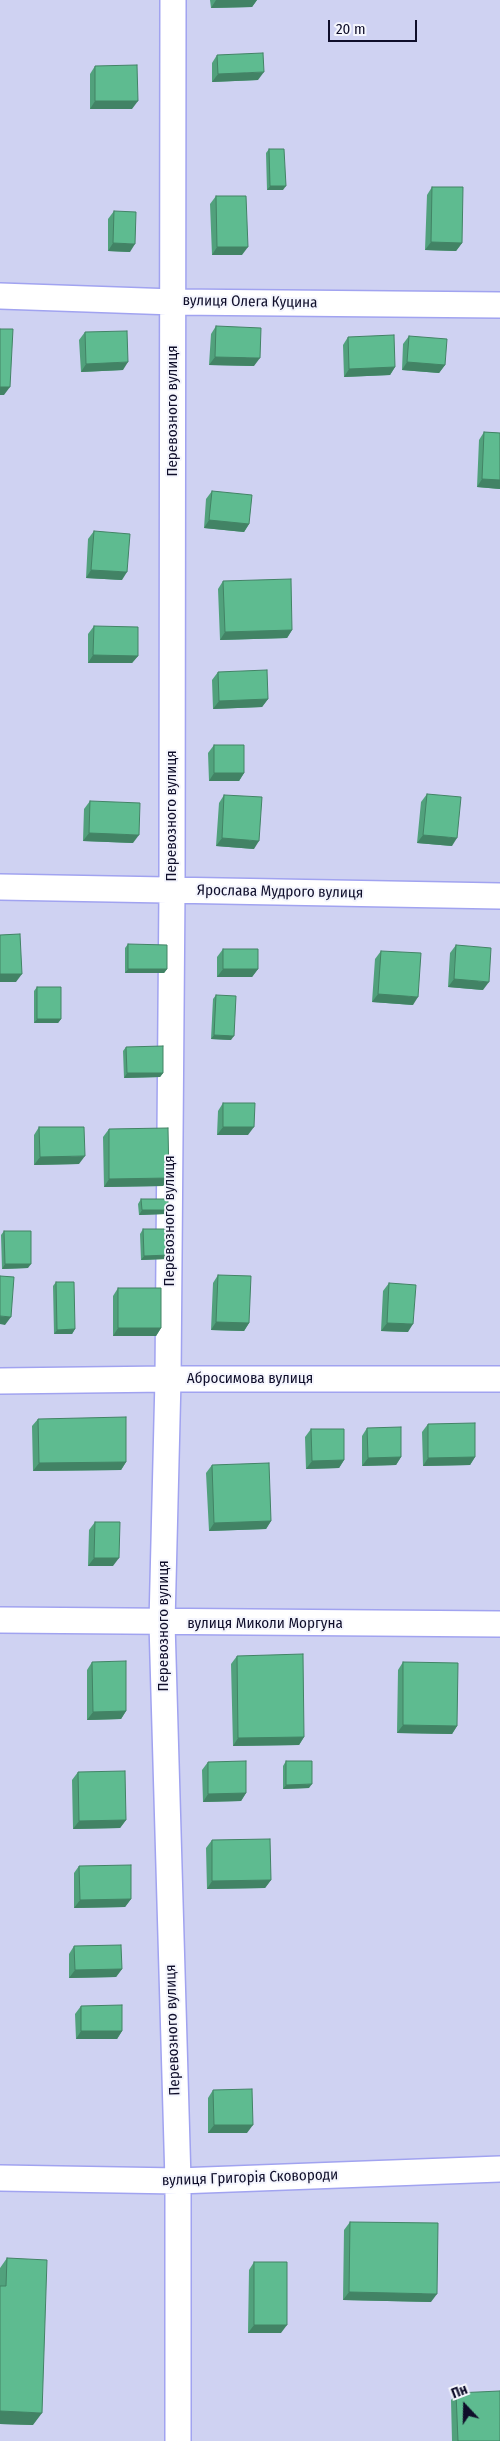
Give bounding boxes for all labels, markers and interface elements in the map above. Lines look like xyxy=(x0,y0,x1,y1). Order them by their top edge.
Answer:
scale bar xyxy=(330,10,419,42)
text: 20 m xyxy=(336,20,366,38)
street label: вулиця Олега Куцина xyxy=(182,292,318,312)
street label: Перевозного вулиця xyxy=(164,345,182,477)
street label: Перевозного вулиця xyxy=(163,750,181,882)
street label: Ярослава Мудрого вулиця xyxy=(197,882,363,902)
street label: Перевозного вулиця xyxy=(161,1155,179,1287)
street label: Абросимова вулиця xyxy=(187,1370,313,1388)
street label: Перевозного вулиця xyxy=(155,1560,173,1692)
street label: вулиця Миколи Моргуна xyxy=(187,1615,343,1633)
street label: Перевозного вулиця xyxy=(162,1964,184,2096)
street label: вулиця Григорія Сковороди xyxy=(162,2166,338,2190)
north arrow xyxy=(440,2381,490,2431)
text: Пн xyxy=(449,2381,470,2402)

